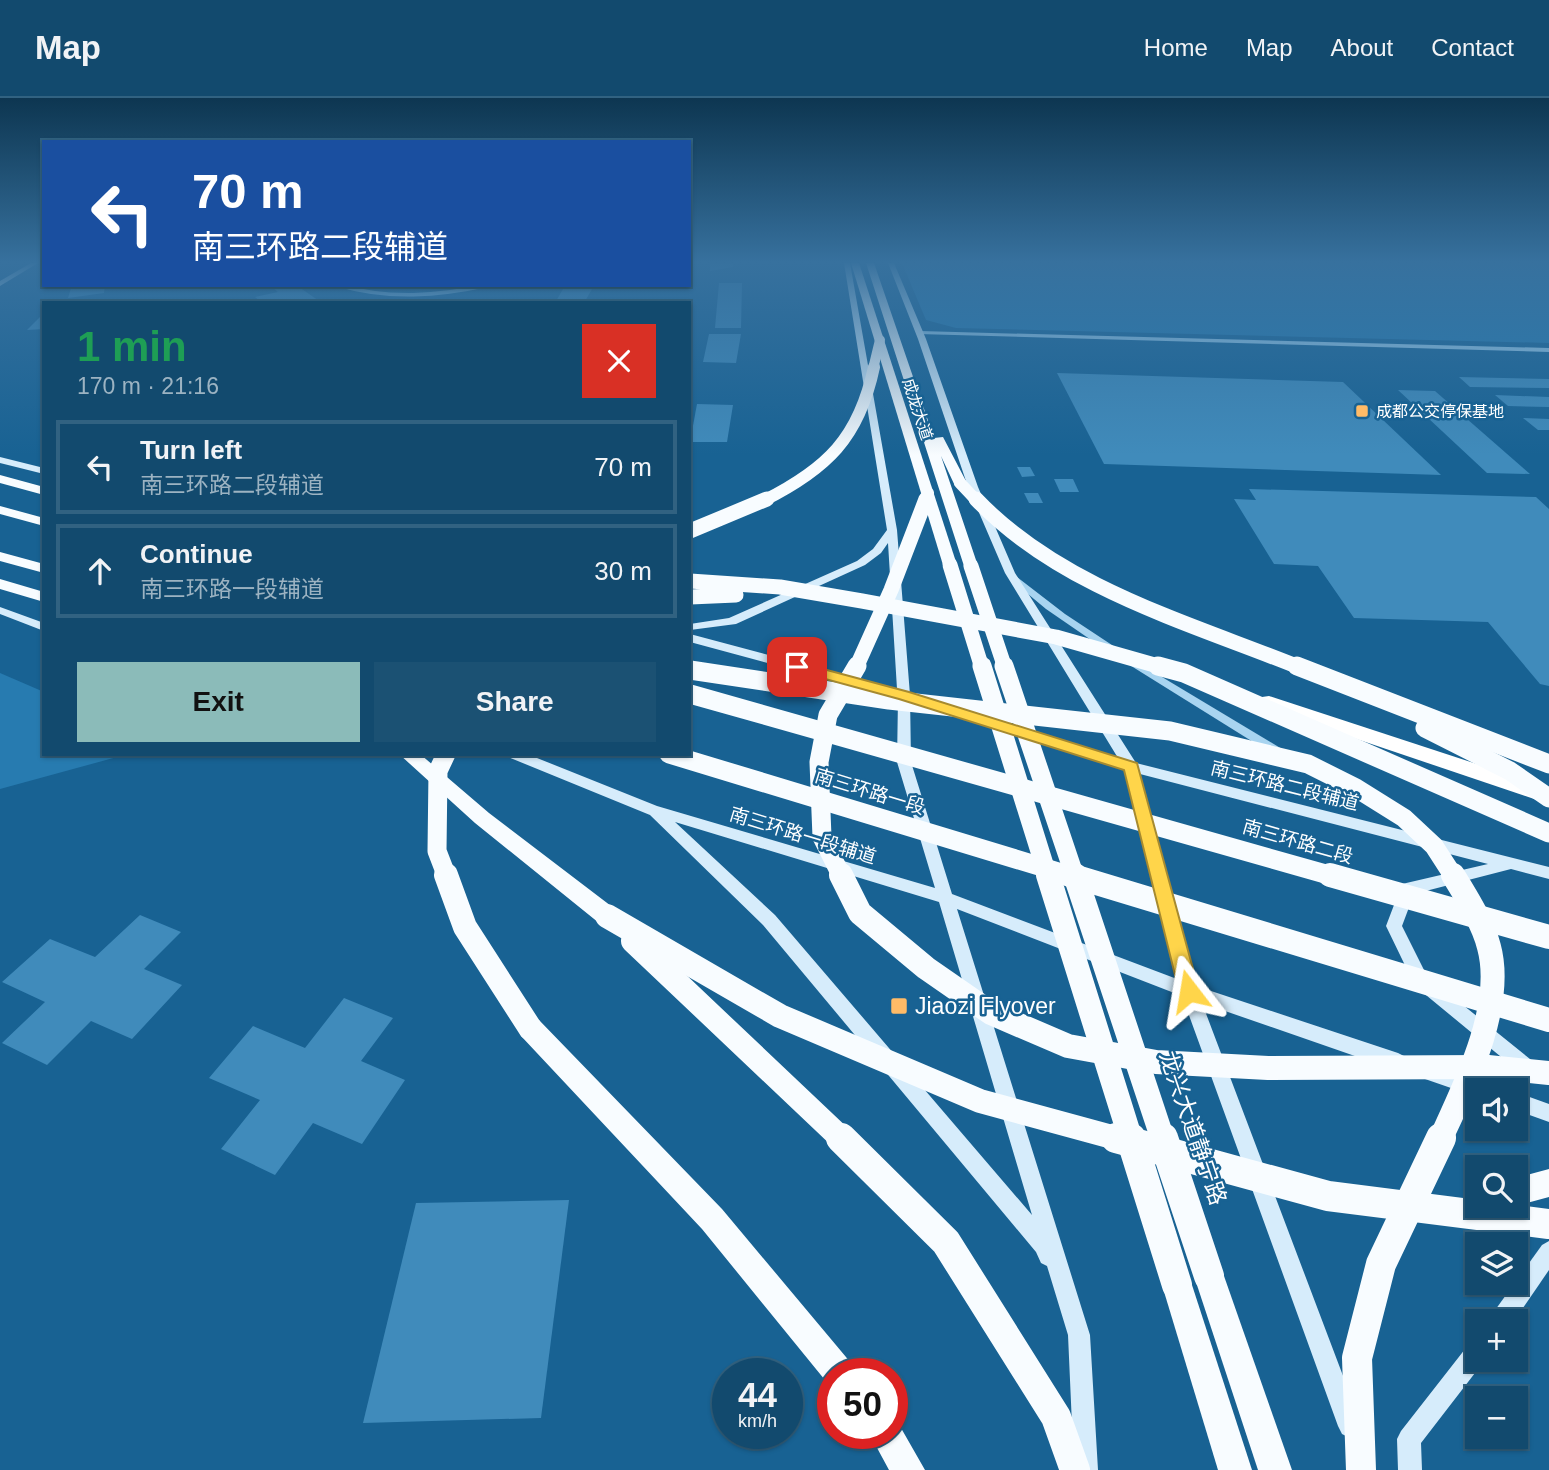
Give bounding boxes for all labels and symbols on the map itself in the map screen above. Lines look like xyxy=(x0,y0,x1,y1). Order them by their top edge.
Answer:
street label: 成龙大道 xyxy=(900,376,935,442)
marker: 成都公交停保基地 xyxy=(1354,403,1370,419)
place label: 成都公交停保基地 xyxy=(1376,403,1504,420)
pin xyxy=(767,637,827,697)
street label: 南三环路二段辅道 xyxy=(1209,757,1361,814)
street label: 南三环路一段 xyxy=(812,765,927,818)
street label: 南三环路一段辅道 xyxy=(727,803,879,868)
street label: 南三环路二段 xyxy=(1240,816,1356,867)
position arrow xyxy=(1152,954,1226,1028)
place label: Jiaozi Flyover xyxy=(915,993,1056,1019)
marker: Jiaozi Flyover xyxy=(889,996,909,1016)
street label: 龙兴大道静宁路 xyxy=(1155,1048,1231,1208)
speed limit sign: 50 xyxy=(817,1358,908,1449)

